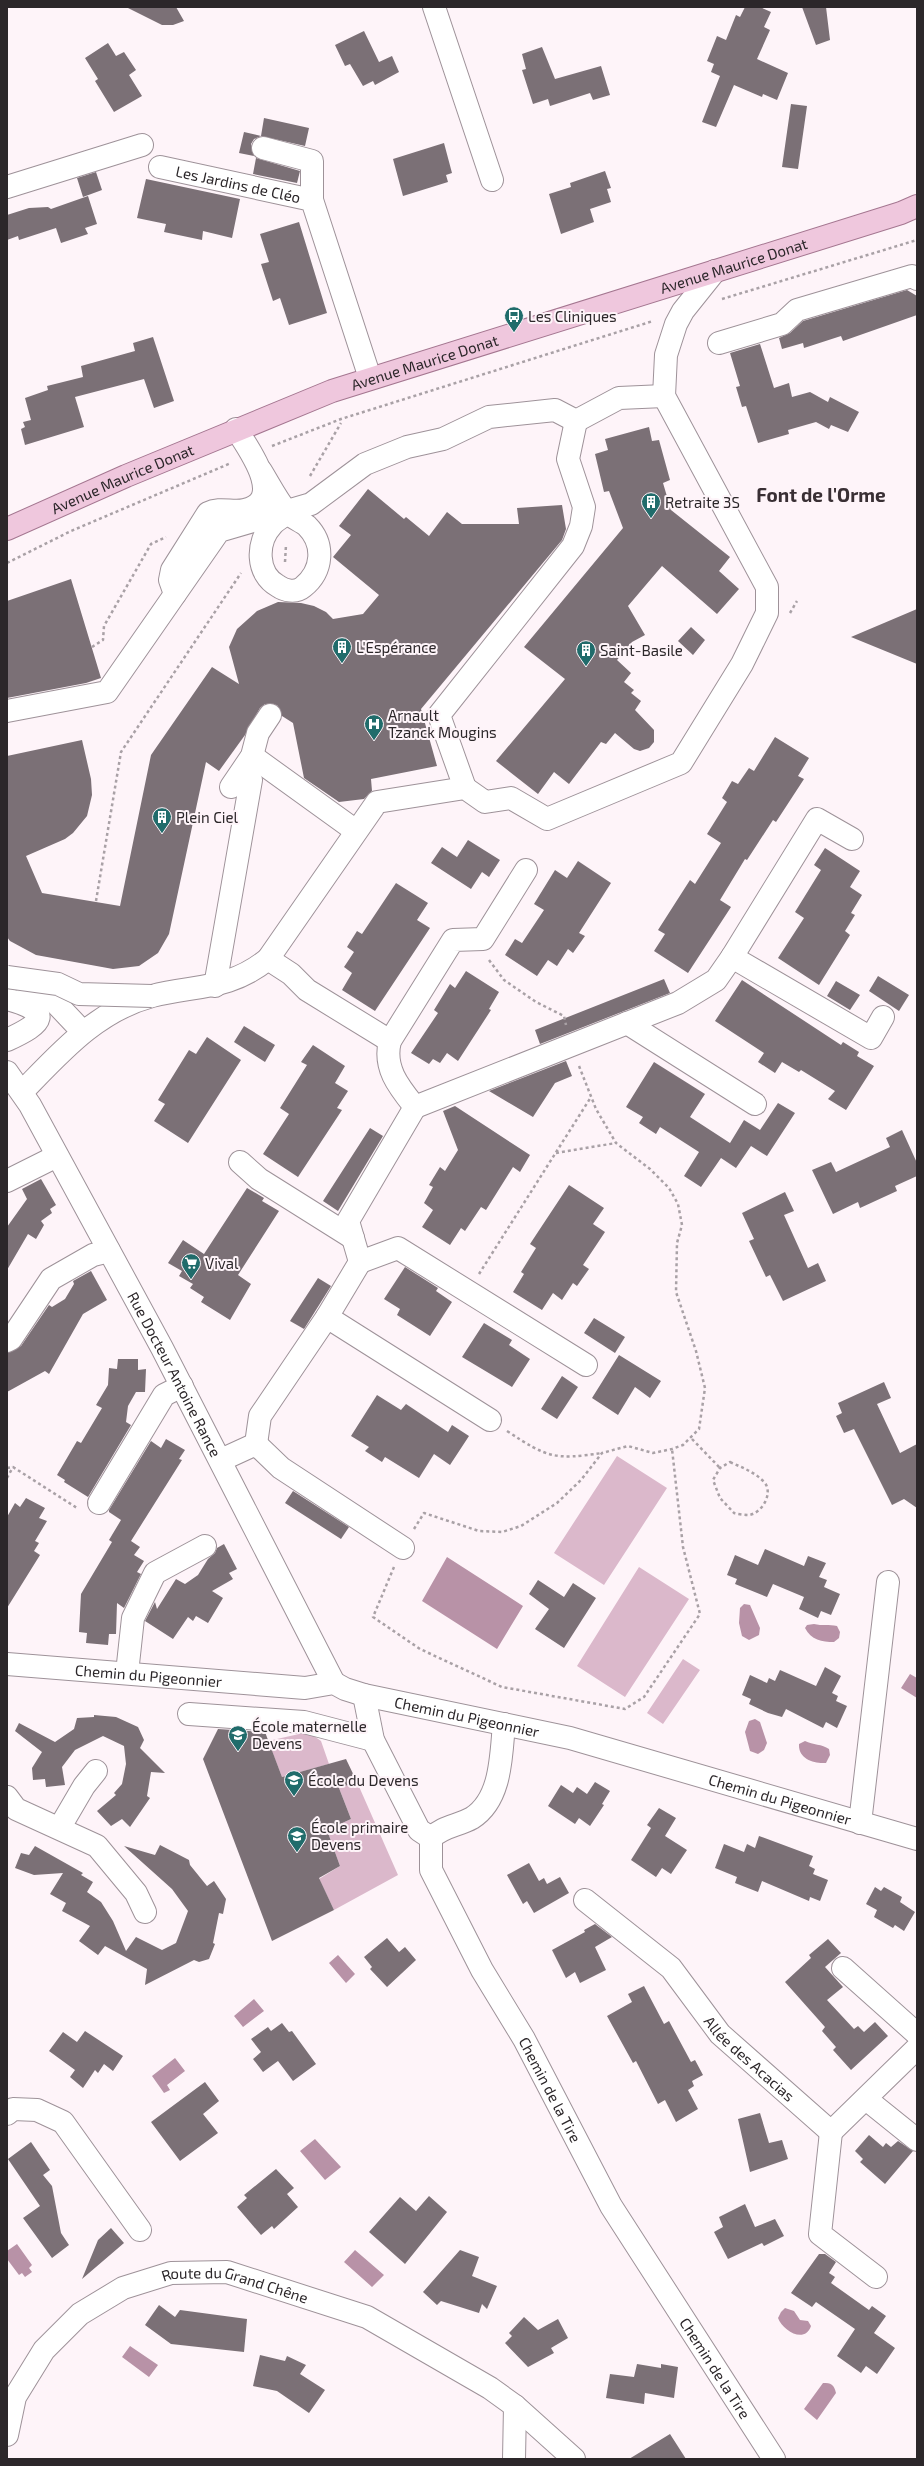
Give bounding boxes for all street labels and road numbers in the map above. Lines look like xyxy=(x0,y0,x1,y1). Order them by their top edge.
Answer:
street label: Les Jardins de Cléo xyxy=(174,162,302,206)
street label: Avenue Maurice Donat xyxy=(658,234,810,297)
street label: Avenue Maurice Donat xyxy=(349,331,501,394)
street label: Avenue Maurice Donat xyxy=(48,440,197,517)
street label: Rue Docteur Antoine Rance xyxy=(124,1289,225,1460)
street label: Chemin du Pigeonnier xyxy=(74,1661,223,1690)
street label: Chemin du Pigeonnier xyxy=(393,1693,541,1740)
street label: Chemin du Pigeonnier xyxy=(707,1770,853,1828)
street label: Allée des Acacias xyxy=(701,2012,798,2105)
street label: Chemin de la Tire xyxy=(515,2034,585,2145)
street label: Route du Grand Chêne xyxy=(159,2263,310,2306)
street label: Chemin de la Tire xyxy=(676,2314,754,2422)

